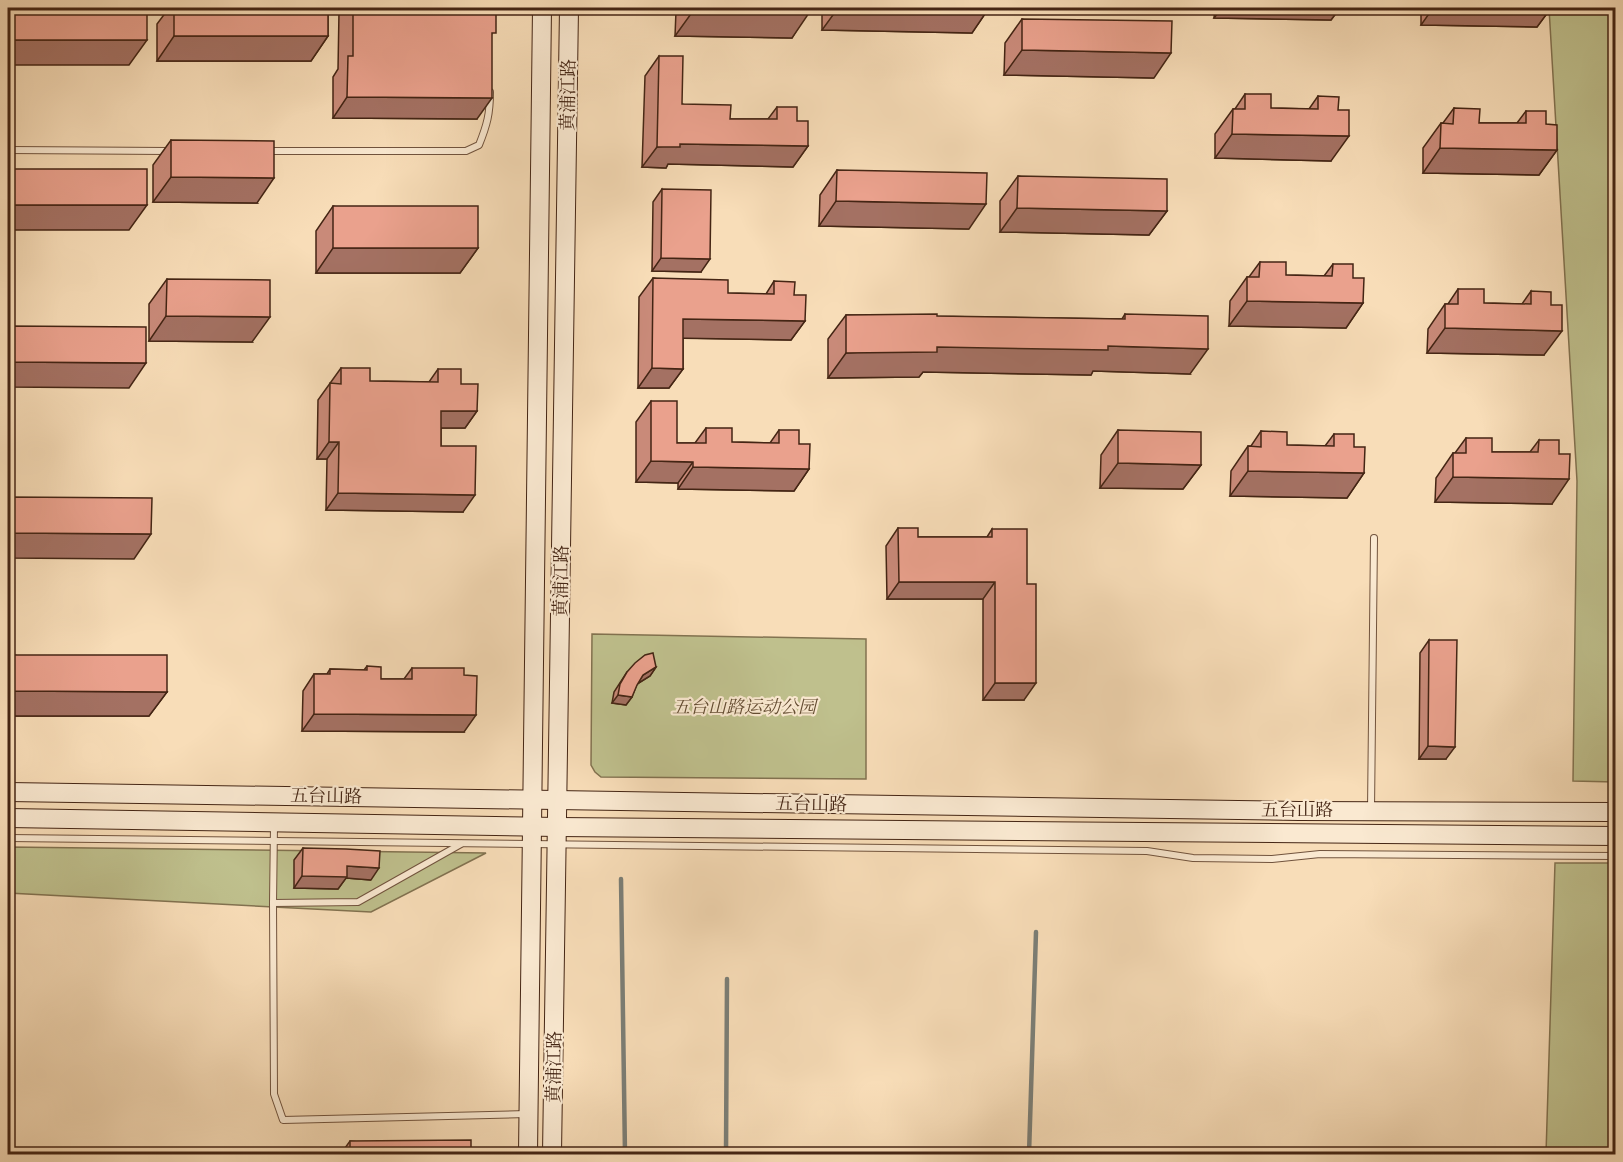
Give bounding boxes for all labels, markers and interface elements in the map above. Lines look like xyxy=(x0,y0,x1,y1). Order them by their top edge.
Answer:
street label: 黄浦江路 xyxy=(557,59,580,131)
street label: 黄浦江路 xyxy=(550,545,573,617)
park label: 五台山路运动公园 xyxy=(672,697,819,718)
street label: 五台山路 xyxy=(290,785,362,808)
street label: 五台山路 xyxy=(775,793,847,816)
street label: 五台山路 xyxy=(1261,800,1333,821)
street label: 黄浦江路 xyxy=(543,1031,566,1103)

